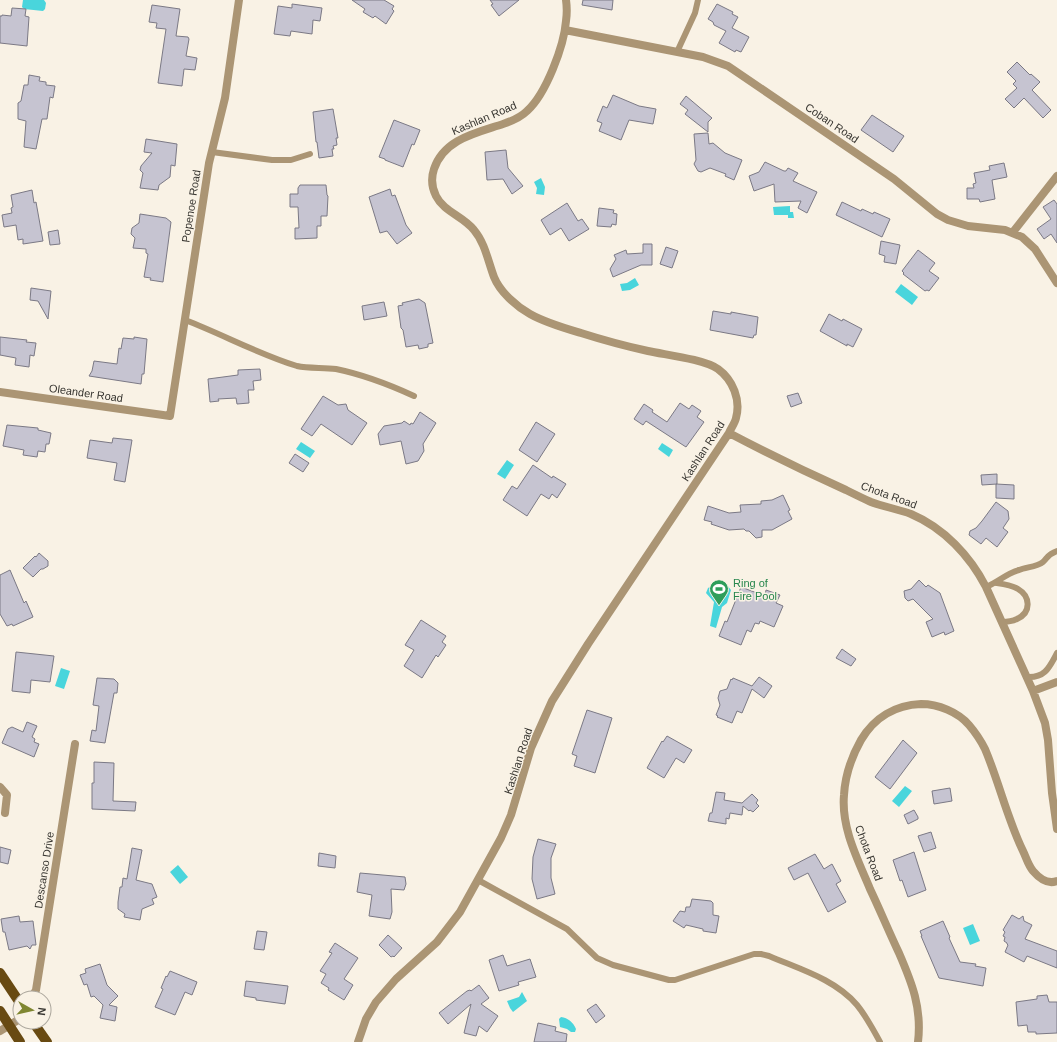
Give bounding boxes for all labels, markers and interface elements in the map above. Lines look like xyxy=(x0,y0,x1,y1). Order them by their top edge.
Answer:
street label: Kashlan Road xyxy=(450,99,518,137)
street label: Coban Road xyxy=(803,101,861,145)
street label: Popenoe Road xyxy=(179,169,203,243)
street label: Oleander Road xyxy=(48,382,124,404)
street label: Kashlan Road xyxy=(679,419,727,483)
street label: Chota Road xyxy=(859,479,919,511)
place label: Ring of Fire Pool xyxy=(733,577,777,602)
sports icon: Ring of Fire Pool xyxy=(708,578,730,606)
street label: Kashlan Road xyxy=(502,726,534,796)
street label: Chota Road xyxy=(853,823,885,883)
street label: Descanso Drive xyxy=(32,831,56,909)
north arrow xyxy=(12,990,52,1030)
text: N xyxy=(35,1007,48,1016)

